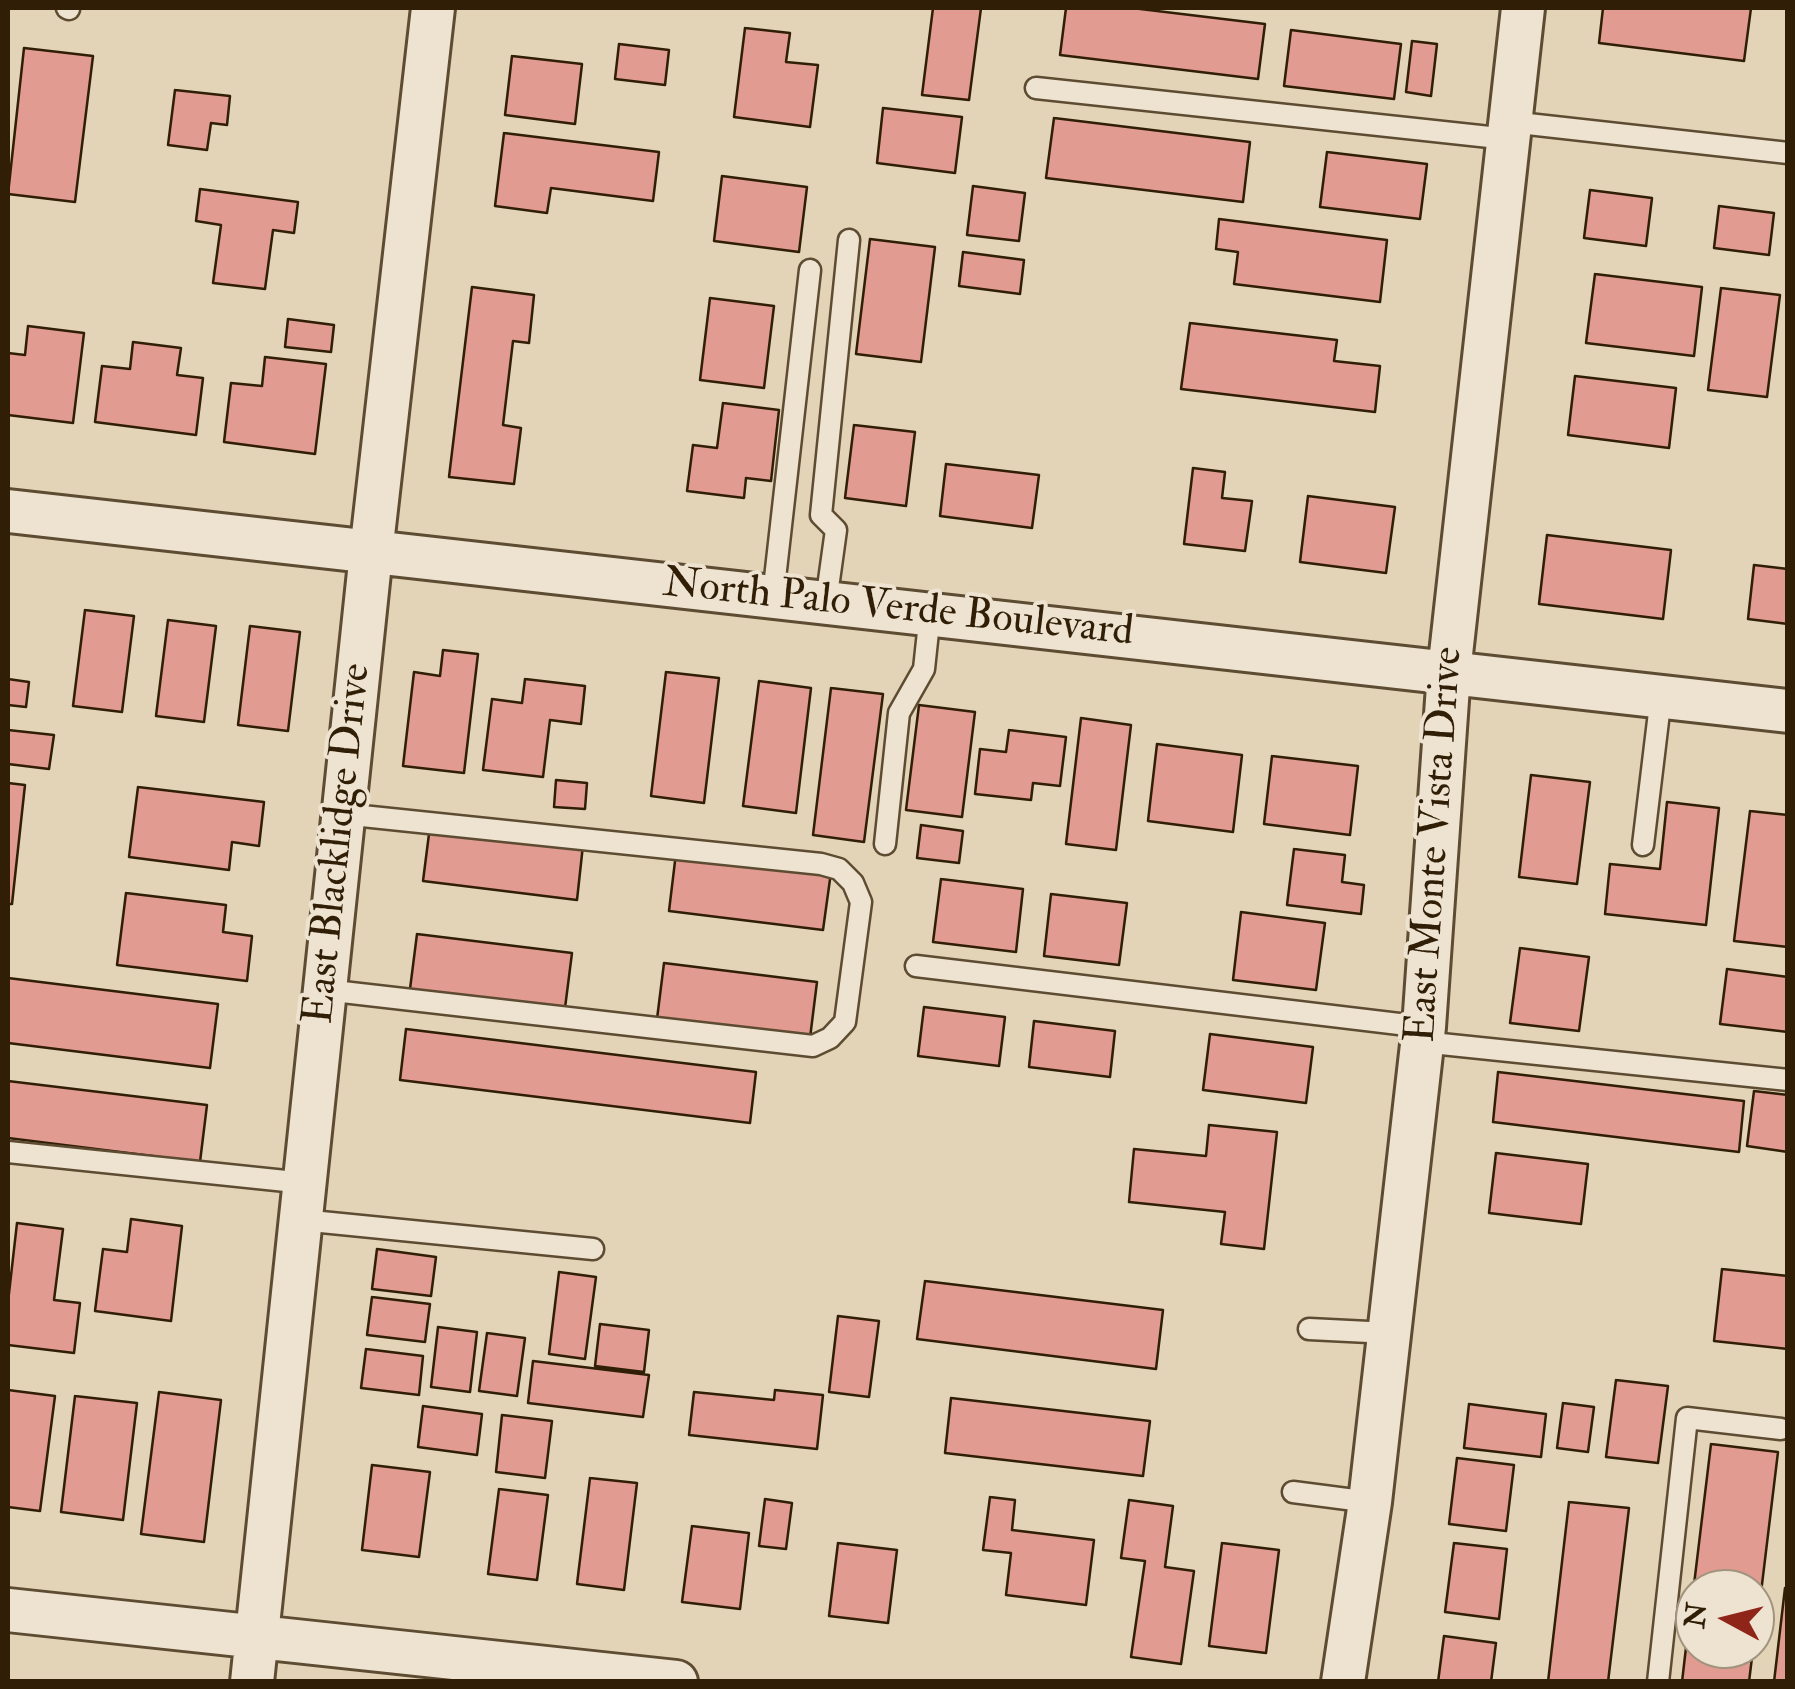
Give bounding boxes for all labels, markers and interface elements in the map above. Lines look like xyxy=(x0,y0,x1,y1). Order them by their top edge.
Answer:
street label: North Palo Verde Boulevard xyxy=(660,560,1136,660)
street label: East Monte Vista Drive xyxy=(1398,645,1476,1045)
street label: East Blacklidge Drive xyxy=(296,661,384,1027)
north arrow xyxy=(1675,1569,1775,1669)
text: N xyxy=(1678,1601,1716,1630)

